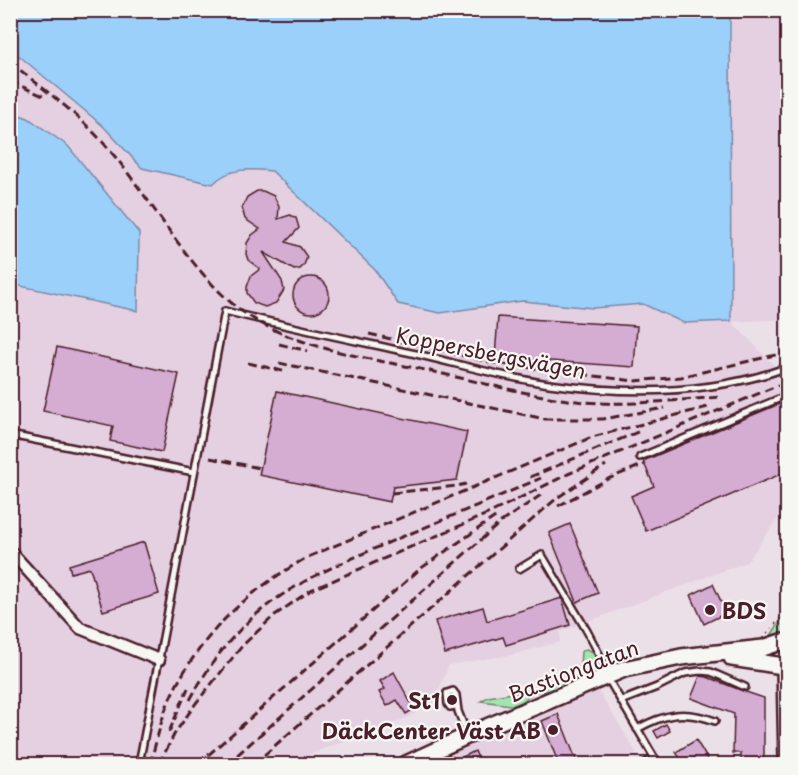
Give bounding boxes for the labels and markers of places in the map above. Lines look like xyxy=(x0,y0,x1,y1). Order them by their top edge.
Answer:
place label: BDS xyxy=(722,594,766,626)
marker: BDS xyxy=(703,603,717,617)
place label: St1 xyxy=(408,684,440,716)
marker: St1 xyxy=(445,693,459,707)
place label: DäckCenter Väst AB xyxy=(322,714,541,746)
marker: DäckCenter Väst AB xyxy=(546,723,560,737)

